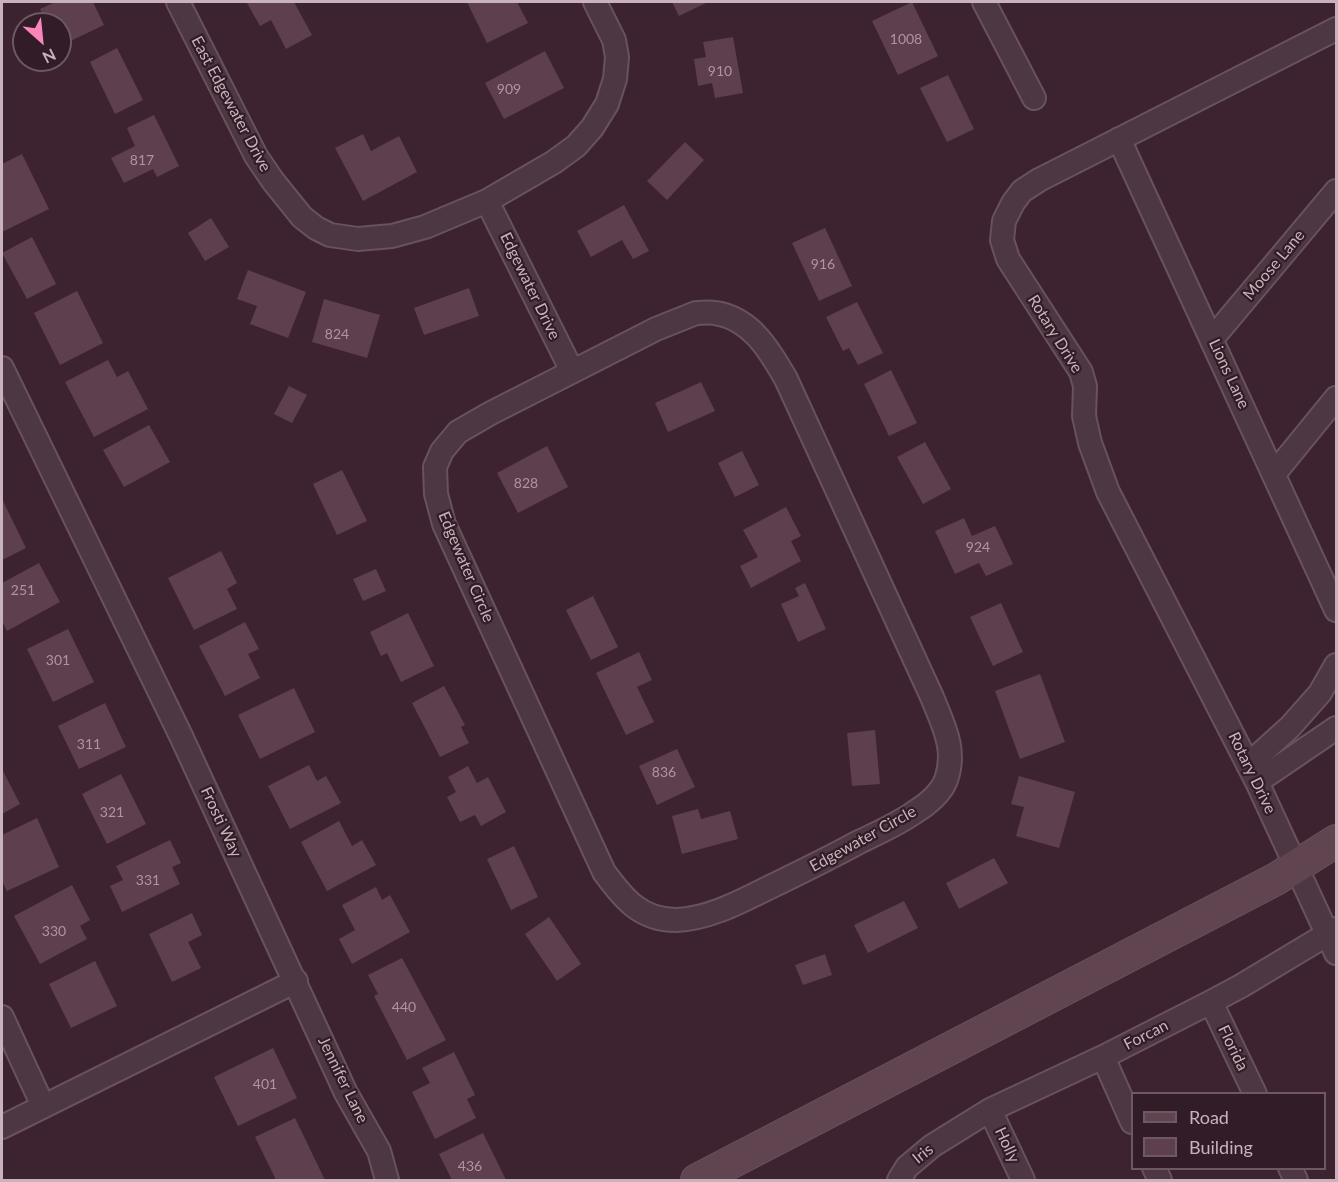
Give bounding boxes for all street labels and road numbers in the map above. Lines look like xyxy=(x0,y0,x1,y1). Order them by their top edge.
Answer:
street label: East Edgewater Drive xyxy=(187,33,275,175)
street label: Moose Lane xyxy=(1239,226,1309,304)
street label: Edgewater Drive xyxy=(496,229,564,343)
street label: Rotary Drive xyxy=(1023,291,1087,377)
street label: Lions Lane xyxy=(1205,336,1253,412)
street label: Edgewater Circle xyxy=(434,509,498,625)
street label: Rotary Drive xyxy=(1224,729,1280,817)
street label: Frosti Way xyxy=(196,784,246,860)
street label: Edgewater Circle xyxy=(806,802,920,876)
street label: Forcan xyxy=(1121,1016,1171,1054)
street label: Florida xyxy=(1214,1022,1252,1074)
street label: Jennifer Lane xyxy=(314,1034,372,1126)
street label: Holly xyxy=(991,1124,1023,1166)
street label: Iris xyxy=(909,1140,937,1168)

